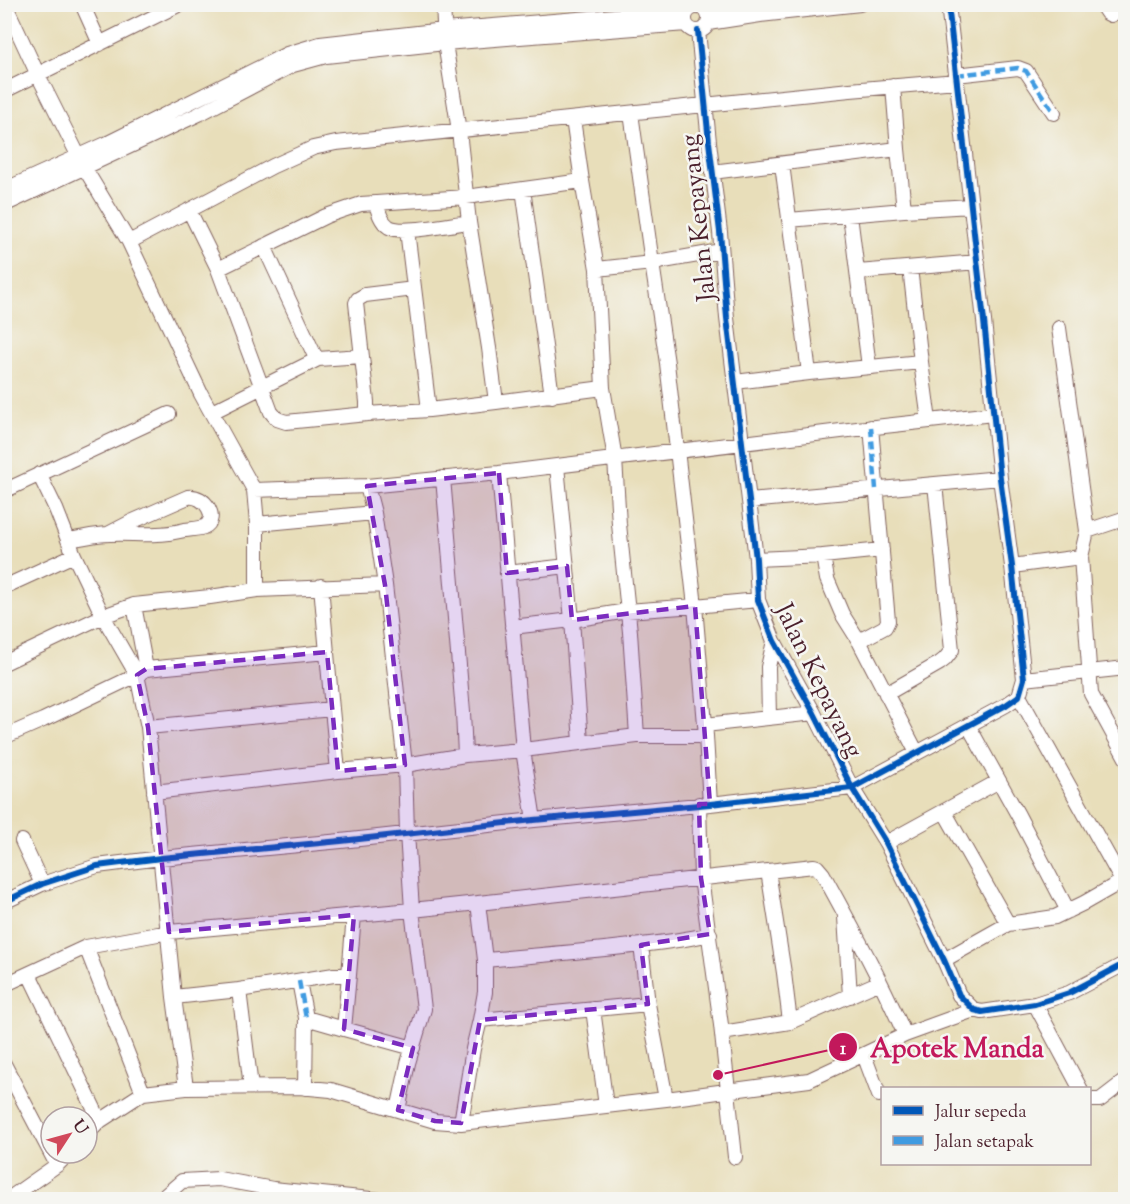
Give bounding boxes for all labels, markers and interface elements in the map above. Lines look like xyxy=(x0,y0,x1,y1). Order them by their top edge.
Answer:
street label: Jalan Kepayang xyxy=(672,132,727,305)
street label: Jalan Kepayang xyxy=(763,596,871,765)
callout: Apotek Manda xyxy=(828,1025,1056,1070)
text: Apotek Manda xyxy=(870,1031,1045,1070)
text: 1 xyxy=(840,1037,847,1063)
legend xyxy=(881,1087,1091,1165)
text: Jalur sepeda xyxy=(934,1100,1026,1126)
north arrow xyxy=(39,1105,99,1165)
text: U xyxy=(66,1116,93,1140)
text: Jalan setapak xyxy=(934,1130,1034,1156)

